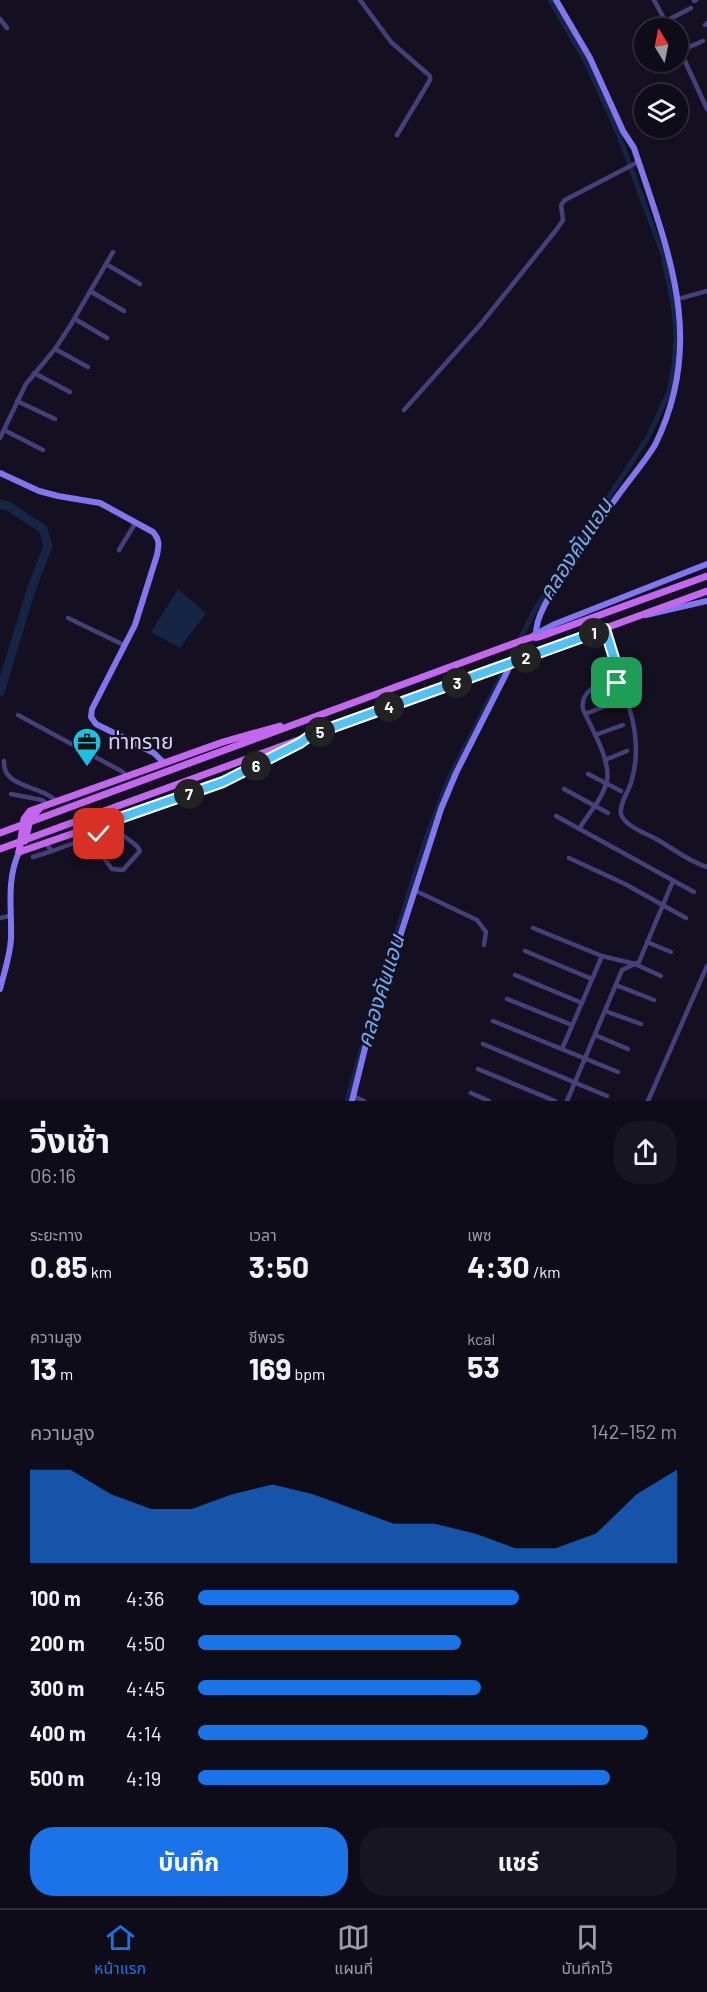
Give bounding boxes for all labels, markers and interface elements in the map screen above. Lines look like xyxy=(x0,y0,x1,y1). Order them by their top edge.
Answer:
north arrow xyxy=(634,18,688,72)
map controls xyxy=(634,18,688,138)
button: layers xyxy=(634,84,688,138)
water label: คลองคันแอน xyxy=(532,492,617,604)
pin: 1 xyxy=(579,618,609,648)
text: 1 xyxy=(591,623,597,642)
pin: 2 xyxy=(511,643,541,673)
text: 2 xyxy=(522,648,530,667)
pin xyxy=(591,657,642,708)
icon: arrive xyxy=(600,666,633,699)
pin: 3 xyxy=(442,668,472,698)
text: 3 xyxy=(453,673,461,692)
pin: 4 xyxy=(374,692,404,722)
text: 4 xyxy=(384,697,394,716)
pin: 5 xyxy=(305,717,335,747)
text: 5 xyxy=(316,722,324,741)
office icon: ท่าทราย xyxy=(71,726,103,768)
place label: ท่าทราย xyxy=(108,728,173,753)
pin: 6 xyxy=(241,751,271,781)
text: 6 xyxy=(252,756,260,775)
pin: 7 xyxy=(174,779,204,809)
text: 7 xyxy=(185,784,193,803)
pin xyxy=(73,808,124,859)
icon: check xyxy=(82,817,115,850)
water label: คลองคันแอน xyxy=(350,930,409,1050)
text: วิ่งเช้า xyxy=(30,1120,110,1160)
button: share xyxy=(614,1121,677,1184)
text: 06:16 xyxy=(30,1163,76,1187)
text: ระยะทาง xyxy=(30,1225,83,1244)
text: เวลา xyxy=(249,1225,277,1244)
text: เพซ xyxy=(467,1225,492,1244)
text: 0.85 xyxy=(30,1248,88,1284)
text: 3:50 xyxy=(249,1248,309,1284)
text: 4:30 xyxy=(467,1248,530,1284)
text: km xyxy=(88,1262,112,1281)
text: /km xyxy=(530,1262,561,1281)
text: ความสูง xyxy=(30,1327,82,1346)
text: ชีพจร xyxy=(249,1327,285,1346)
text: kcal xyxy=(467,1329,495,1348)
text: 53 xyxy=(467,1348,500,1384)
text: 13 xyxy=(30,1350,57,1386)
text: 169 xyxy=(249,1350,291,1386)
text: m xyxy=(57,1364,73,1383)
text: bpm xyxy=(291,1364,325,1383)
text: 142–152 m xyxy=(591,1419,677,1443)
text: ความสูง xyxy=(30,1420,95,1444)
text: 100 m xyxy=(30,1586,81,1610)
text: 4:36 xyxy=(126,1586,164,1610)
text: 200 m xyxy=(30,1631,85,1655)
text: 4:50 xyxy=(126,1631,165,1655)
text: 300 m xyxy=(30,1676,84,1700)
text: 4:45 xyxy=(126,1676,165,1700)
text: 400 m xyxy=(30,1721,86,1745)
text: 4:14 xyxy=(126,1721,162,1745)
text: 500 m xyxy=(30,1766,84,1790)
text: 4:19 xyxy=(126,1766,161,1790)
button: บันทึก xyxy=(30,1827,348,1896)
button: แชร์ xyxy=(360,1827,677,1896)
tab: หน้าแรก xyxy=(94,1921,146,1981)
tab: แผนที่ xyxy=(334,1921,373,1981)
tab: บันทึกไว้ xyxy=(561,1921,613,1981)

